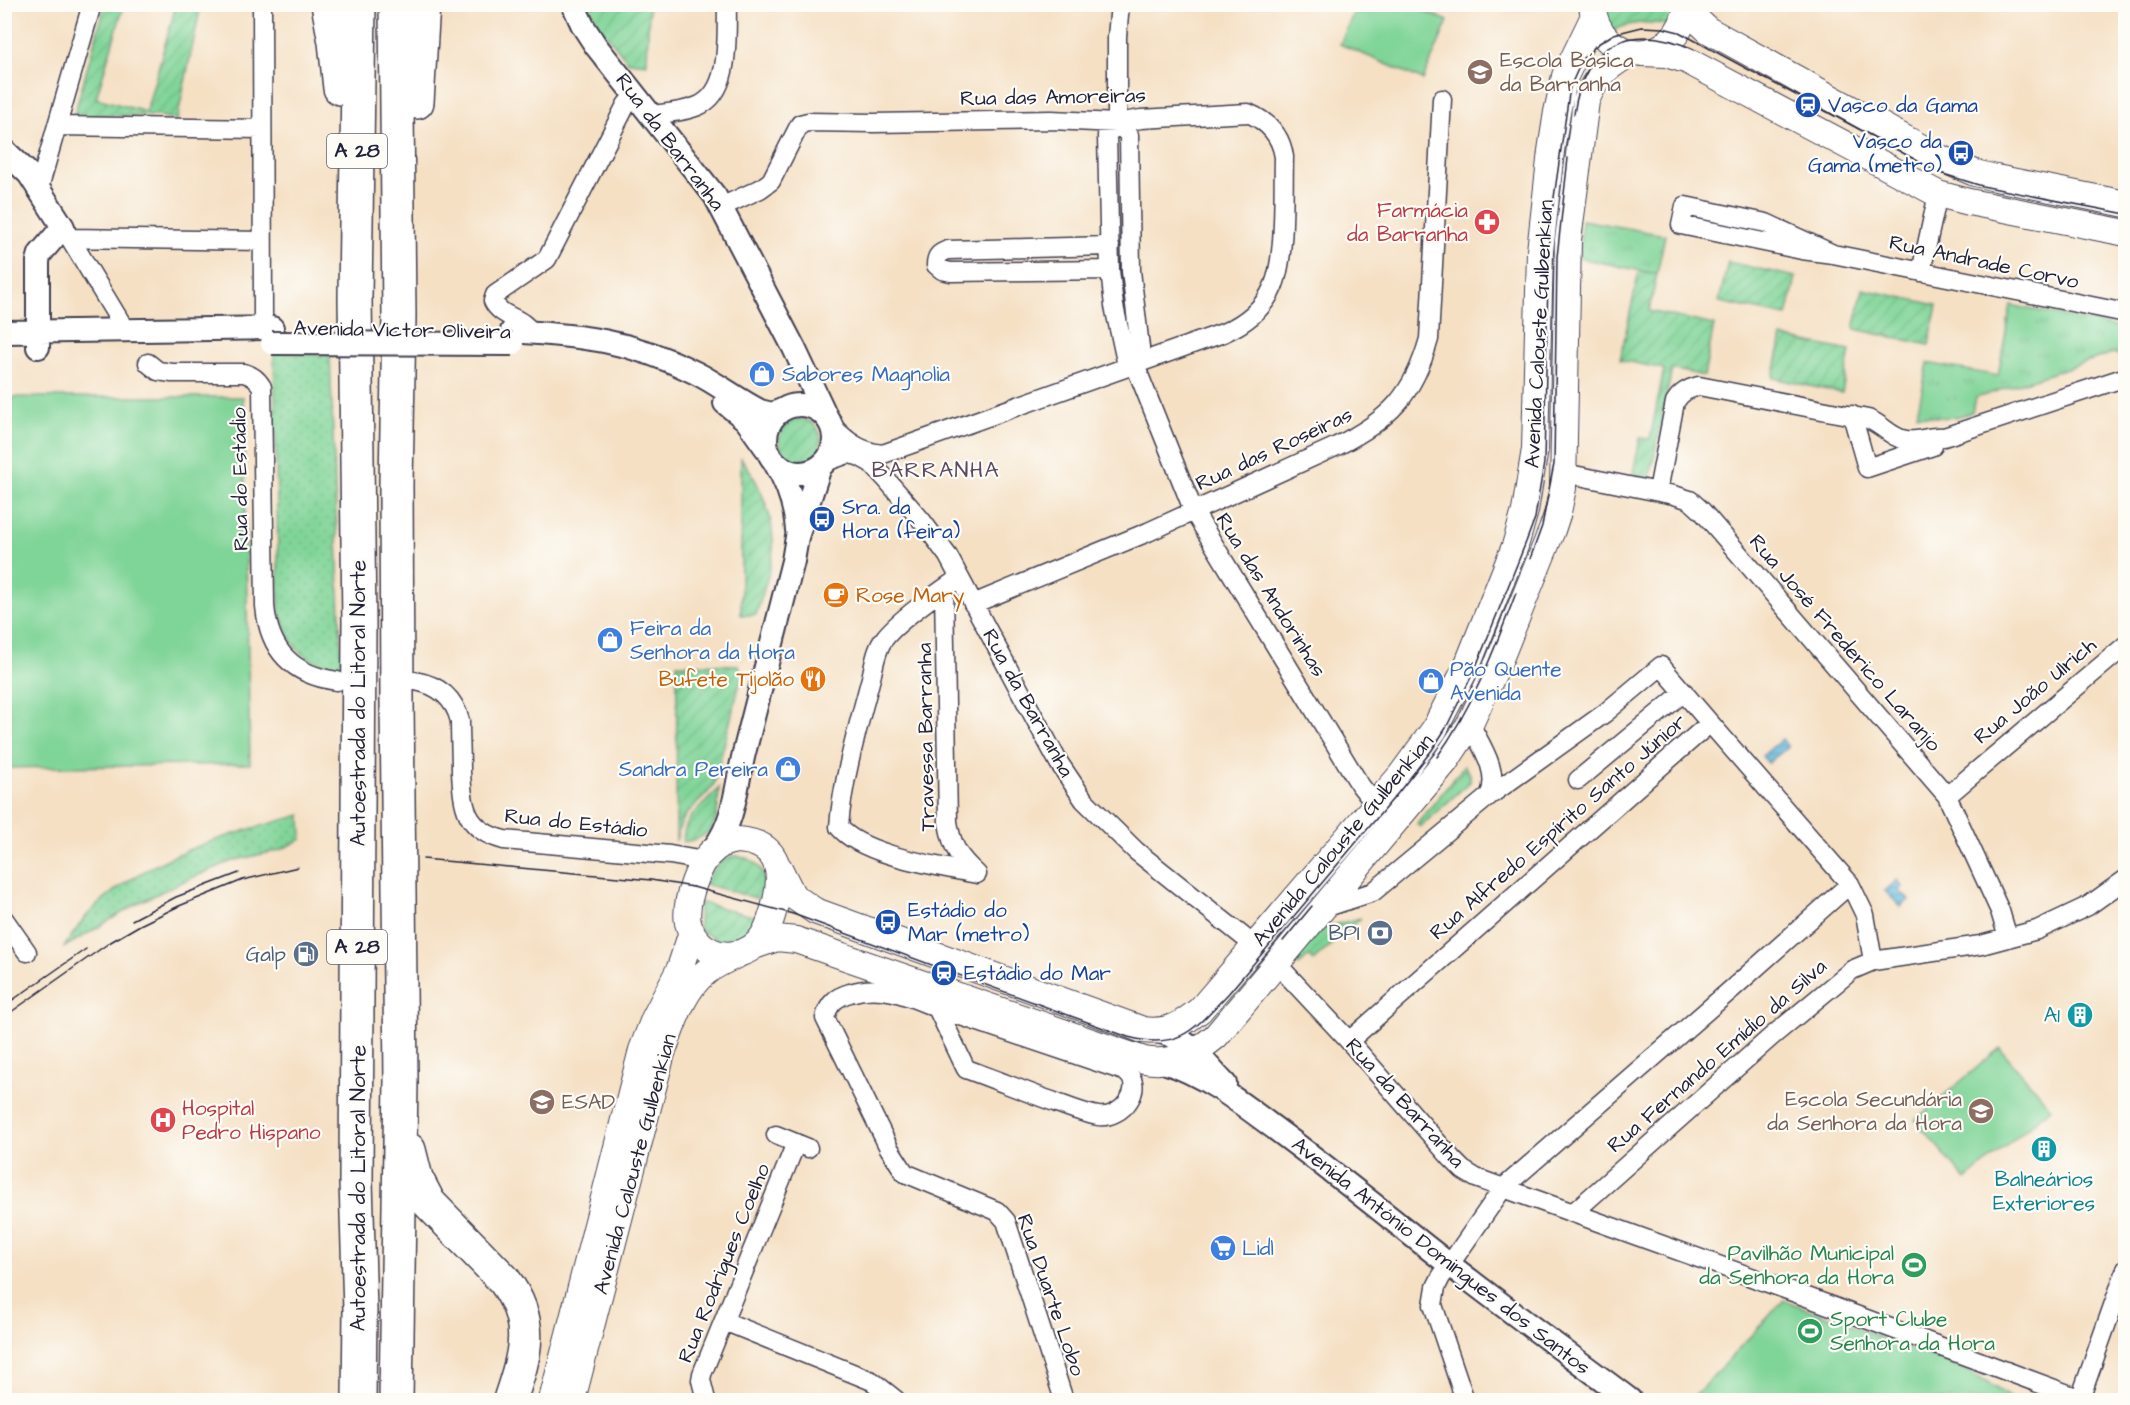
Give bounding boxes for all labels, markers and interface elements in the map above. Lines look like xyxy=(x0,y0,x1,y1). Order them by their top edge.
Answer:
place label: Escola Básica da Barranha xyxy=(1500,46,1634,99)
school or university icon: Escola Básica da Barranha xyxy=(1465,57,1495,87)
street label: Rua da Barranha xyxy=(609,67,732,217)
street label: Rua das Amoreiras xyxy=(960,81,1146,113)
station icon: Vasco da Gama xyxy=(1793,90,1823,120)
place label: Vasco da Gama xyxy=(1828,91,1978,120)
place label: Vasco da Gama (metro) xyxy=(1808,127,1942,180)
road number: A 28 xyxy=(327,134,387,168)
bus stop icon: Vasco da Gama (metro) xyxy=(1946,138,1976,168)
place label: Farmácia da Barranha xyxy=(1347,196,1468,249)
street label: Avenida Calouste Gulbenkian xyxy=(1517,199,1561,469)
pharmacy icon: Farmácia da Barranha xyxy=(1472,207,1502,237)
street label: Rua Andrade Corvo xyxy=(1886,228,2082,296)
street label: Avenida Victor Oliveira xyxy=(293,314,511,346)
shop icon: Sabores Magnolia xyxy=(747,359,777,389)
place label: Sabores Magnolia xyxy=(782,360,950,391)
street label: Rua das Roseiras xyxy=(1191,400,1357,498)
street label: Rua do Estádio xyxy=(224,407,256,551)
district label: BARRANHA xyxy=(872,455,1000,486)
place label: Sra. da Hora (feira) xyxy=(842,493,960,546)
bus stop icon: Sra. da Hora (feira) xyxy=(807,504,837,534)
street label: Rua das Andorinhas xyxy=(1209,507,1333,683)
street label: Rua José Frederico Laranjo xyxy=(1742,528,1948,758)
street label: Autoestrada do Litoral Norte xyxy=(344,560,373,846)
cafe icon: Rose Mary xyxy=(821,580,851,610)
place label: Rose Mary xyxy=(856,581,965,612)
place label: Feira da Senhora da Hora xyxy=(630,614,795,667)
street label: Rua da Barranha xyxy=(975,624,1081,783)
shop icon: Feira da Senhora da Hora xyxy=(595,625,625,655)
street label: Rua João Ulrich xyxy=(1967,631,2103,751)
street label: Travessa Barranha xyxy=(910,642,942,832)
place label: Pão Quente Avenida xyxy=(1450,655,1562,708)
restaurant icon: Bufete Tijolão xyxy=(798,664,828,694)
place label: Bufete Tijolão xyxy=(659,665,794,694)
shop icon: Pão Quente Avenida xyxy=(1416,666,1446,696)
street label: Rua Alfredo Espírito Santo Júnior xyxy=(1423,707,1694,947)
street label: Avenida Calouste Gulbenkian xyxy=(1246,728,1440,952)
shop icon: Sandra Pereira xyxy=(773,754,803,784)
place label: Sandra Pereira xyxy=(619,755,768,784)
street label: Rua do Estádio xyxy=(503,801,649,845)
place label: Estádio do Mar (metro) xyxy=(908,896,1029,949)
bus stop icon: Estádio do Mar (metro) xyxy=(873,907,903,937)
bank icon: BPI xyxy=(1365,918,1395,948)
place label: BPI xyxy=(1329,919,1360,948)
road number: A 28 xyxy=(327,930,387,964)
fuel station icon: Galp xyxy=(291,939,321,969)
place label: Galp xyxy=(246,940,286,970)
street label: Rua Fernando Emídio da Silva xyxy=(1601,952,1833,1160)
station icon: Estádio do Mar xyxy=(929,958,959,988)
place label: Estádio do Mar xyxy=(964,959,1111,988)
building icon: A1 xyxy=(2065,1000,2095,1030)
place label: A1 xyxy=(2044,1001,2060,1030)
street label: Avenida Calouste Gulbenkian xyxy=(586,1030,684,1298)
street label: Rua da Barranha xyxy=(1339,1032,1471,1174)
street label: Autoestrada do Litoral Norte xyxy=(344,1045,373,1331)
place label: Escola Secundária da Senhora da Hora xyxy=(1767,1085,1962,1138)
school or university icon: ESAD xyxy=(527,1087,557,1117)
place label: ESAD xyxy=(562,1088,615,1117)
place label: Hospital Pedro Hispano xyxy=(182,1094,321,1148)
school or university icon: Escola Secundária da Senhora da Hora xyxy=(1966,1096,1996,1126)
hospital icon: Hospital Pedro Hispano xyxy=(148,1105,178,1135)
street label: Avenida António Domingues dos Santos xyxy=(1284,1130,1596,1383)
building icon: Balneários Exteriores xyxy=(2029,1134,2059,1164)
street label: Rua Rodrigues Coelho xyxy=(671,1159,779,1368)
place label: Balneários Exteriores xyxy=(1993,1165,2095,1218)
street label: Rua Duarte Lobo xyxy=(1010,1210,1092,1380)
supermarket icon: Lidl xyxy=(1208,1233,1238,1263)
place label: Lidl xyxy=(1242,1234,1274,1263)
place label: Pavilhão Municipal da Senhora da Hora xyxy=(1699,1239,1894,1292)
sports icon: Pavilhão Municipal da Senhora da Hora xyxy=(1899,1250,1929,1280)
place label: Sport Clube Senhora da Hora xyxy=(1830,1305,1995,1358)
sports icon: Sport Clube Senhora da Hora xyxy=(1795,1316,1825,1346)

